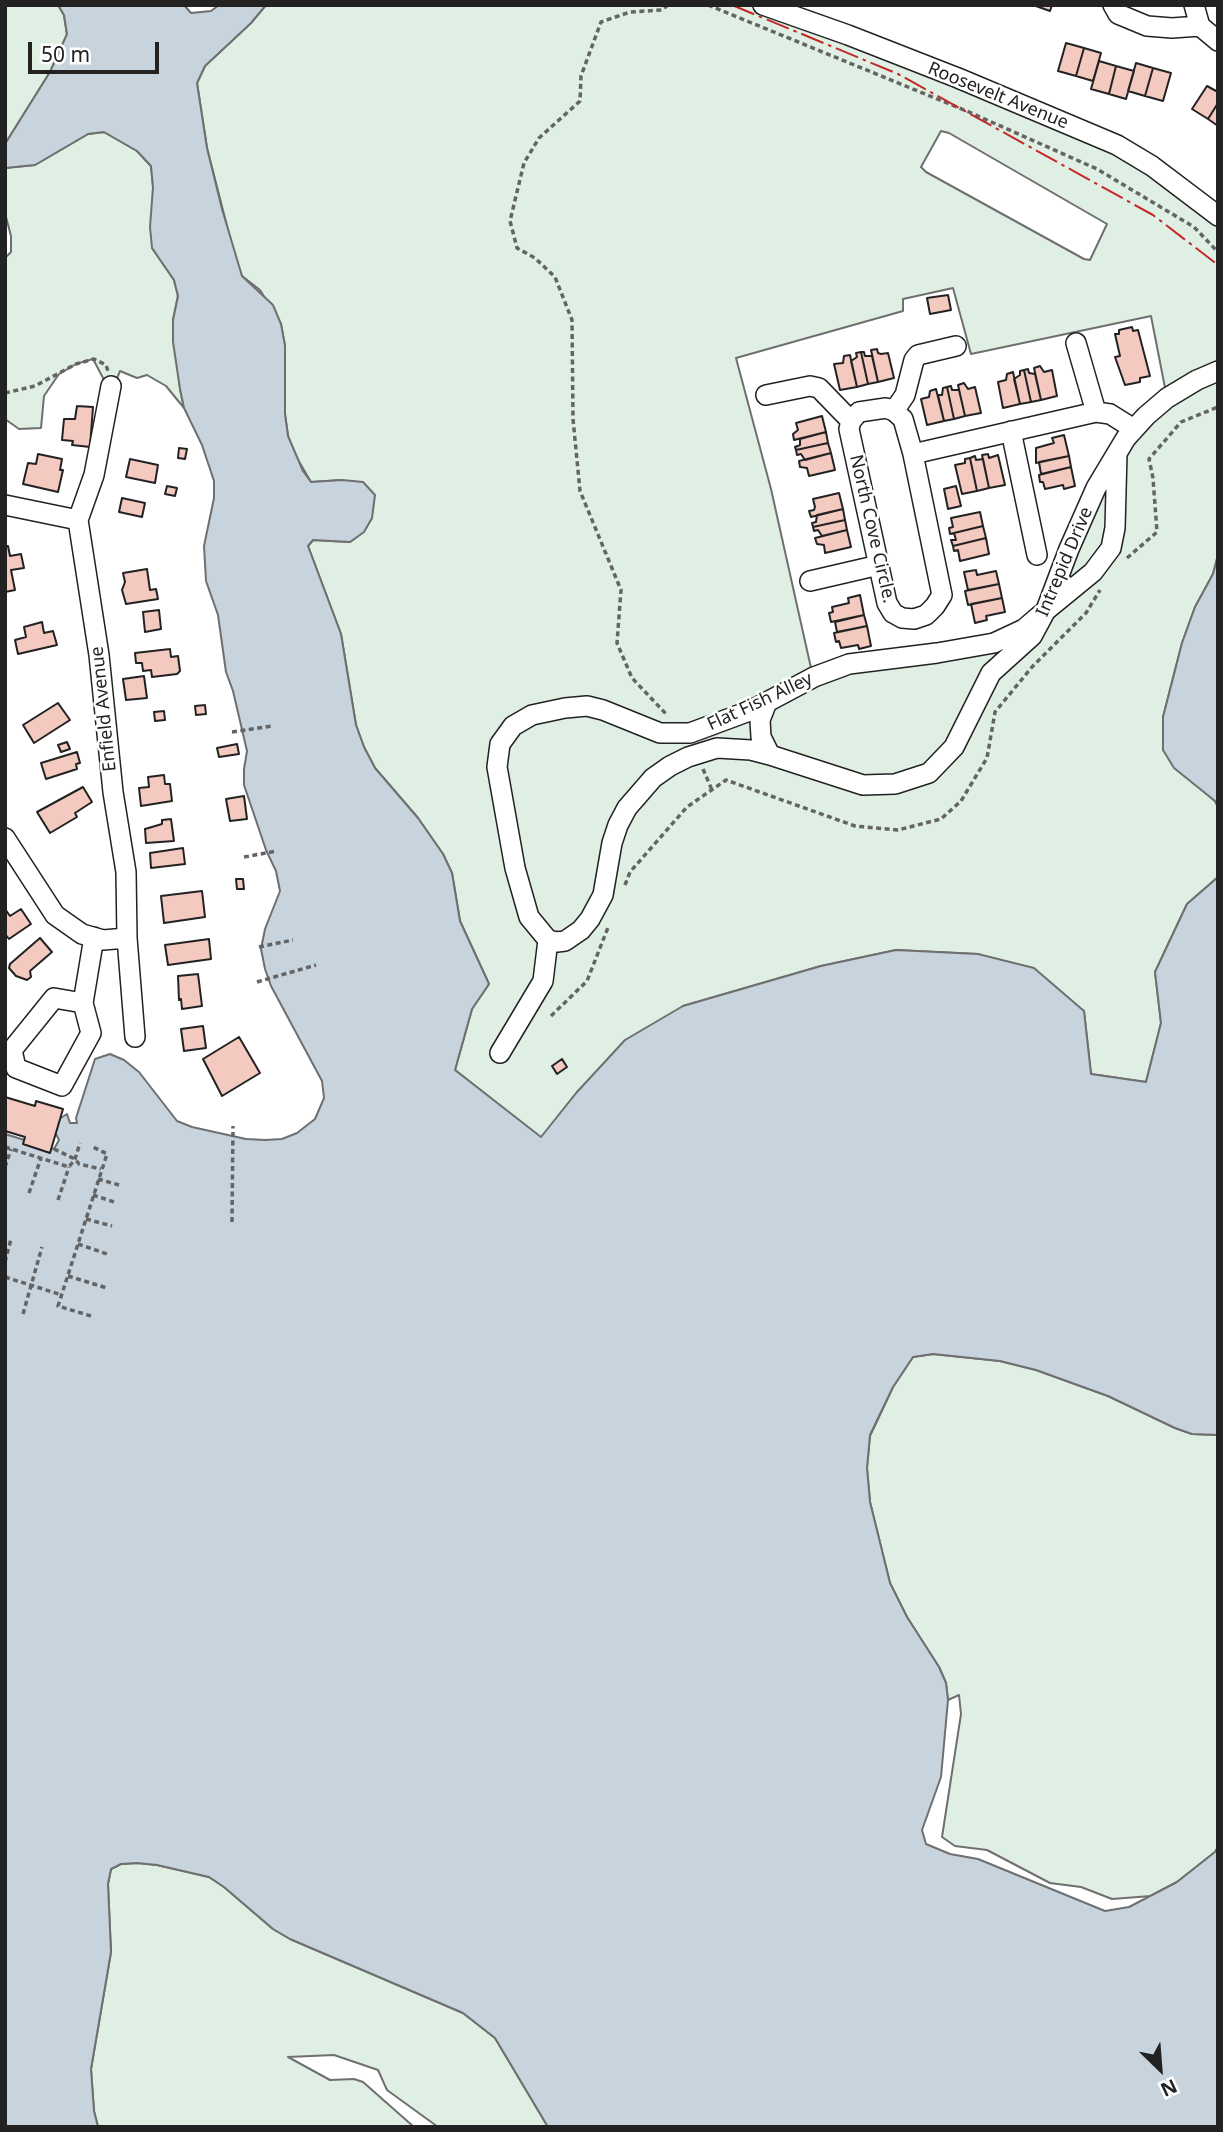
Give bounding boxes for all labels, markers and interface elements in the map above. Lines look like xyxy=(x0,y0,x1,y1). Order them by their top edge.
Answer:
scale bar xyxy=(32,28,163,72)
text: 50 m xyxy=(41,40,90,68)
street label: Roosevelt Avenue xyxy=(925,58,1071,134)
street label: North Cove Circle. xyxy=(844,453,900,605)
street label: Intrepid Drive xyxy=(1032,504,1098,620)
street label: Enfield Avenue xyxy=(87,645,121,773)
street label: Flat Fish Alley xyxy=(704,668,816,736)
north arrow xyxy=(1125,2034,1195,2104)
text: N xyxy=(1156,2073,1181,2103)

